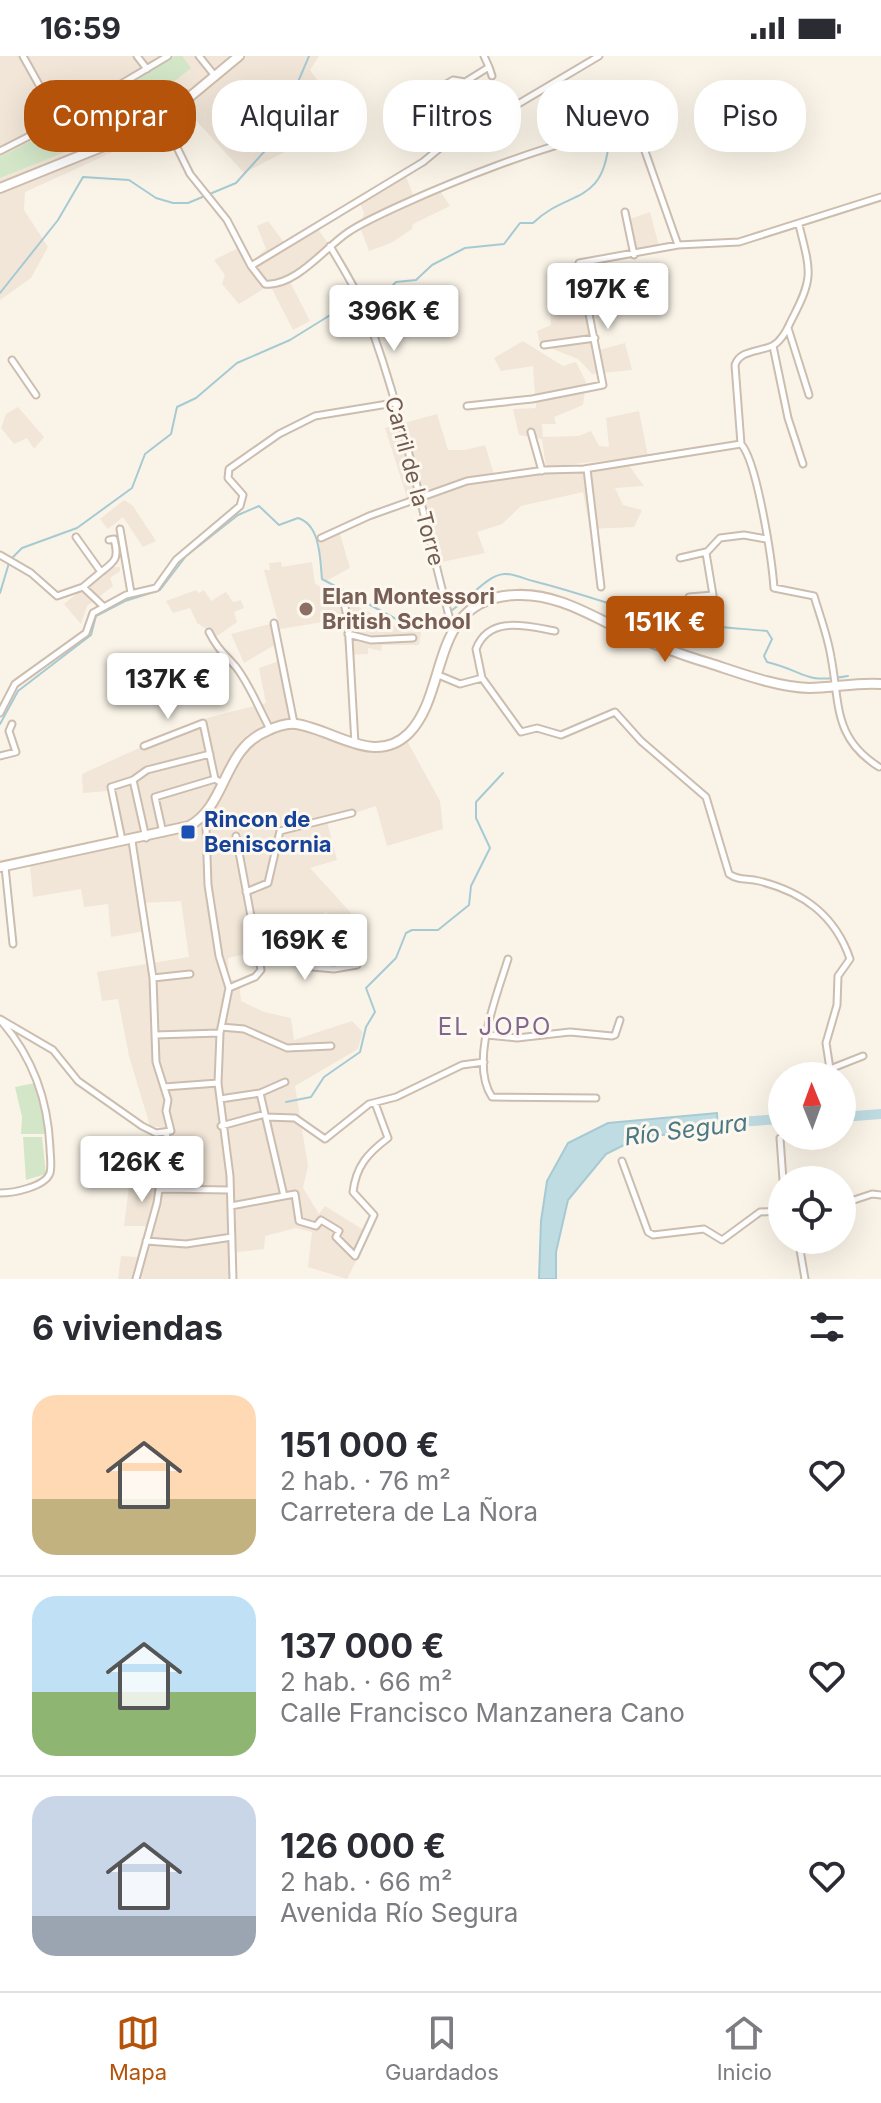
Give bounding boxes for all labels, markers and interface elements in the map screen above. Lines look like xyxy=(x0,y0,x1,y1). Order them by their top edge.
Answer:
text: 16:59 xyxy=(40,10,121,46)
chip: Comprar xyxy=(24,80,196,152)
chip: Alquilar xyxy=(212,80,367,152)
chip: Filtros xyxy=(383,80,521,152)
chip: Nuevo xyxy=(537,80,678,152)
chip: Piso xyxy=(694,80,806,152)
pin: 197K € xyxy=(543,263,673,331)
text: 197K € xyxy=(565,273,651,304)
pin: 396K € xyxy=(329,285,459,353)
text: 396K € xyxy=(347,295,441,326)
street label: Carril de la Torre xyxy=(380,394,450,568)
place label: Elan Montessori British School xyxy=(322,583,495,634)
pin: 151K € xyxy=(600,596,730,664)
marker: Elan Montessori British School xyxy=(297,600,315,618)
text: 151K € xyxy=(624,606,706,637)
pin: 137K € xyxy=(103,653,233,721)
text: 137K € xyxy=(125,663,211,694)
place label: Rincon de Beniscornia xyxy=(204,806,332,857)
marker: Rincon de Beniscornia xyxy=(179,823,197,841)
pin: 169K € xyxy=(240,914,370,982)
text: 169K € xyxy=(261,924,349,955)
district label: EL JOPO xyxy=(438,1012,552,1041)
north arrow xyxy=(768,1062,856,1150)
map controls xyxy=(768,1062,856,1254)
water label: Río Segura xyxy=(623,1108,749,1151)
pin: 126K € xyxy=(77,1136,207,1204)
text: 126K € xyxy=(98,1146,186,1177)
button: locate xyxy=(768,1166,856,1254)
icon: filters xyxy=(805,1305,849,1349)
text: 6 viviendas xyxy=(32,1307,223,1348)
text: 151 000 € xyxy=(280,1424,439,1465)
icon: home xyxy=(96,1427,192,1523)
icon: heart xyxy=(805,1453,849,1497)
text: 2 hab. · 76 m² xyxy=(280,1465,451,1496)
text: Carretera de La Ñora xyxy=(280,1496,538,1527)
text: 137 000 € xyxy=(280,1625,445,1666)
icon: home xyxy=(96,1628,192,1724)
icon: heart xyxy=(805,1654,849,1698)
text: 2 hab. · 66 m² xyxy=(280,1666,453,1697)
text: Calle Francisco Manzanera Cano xyxy=(280,1697,685,1728)
text: 126 000 € xyxy=(280,1825,446,1866)
icon: home xyxy=(96,1828,192,1924)
icon: heart xyxy=(805,1854,849,1898)
text: 2 hab. · 66 m² xyxy=(280,1866,453,1897)
text: Avenida Río Segura xyxy=(280,1897,518,1928)
tab: Mapa xyxy=(109,2011,167,2085)
tab: Guardados xyxy=(385,2011,499,2085)
tab: Inicio xyxy=(717,2011,772,2085)

